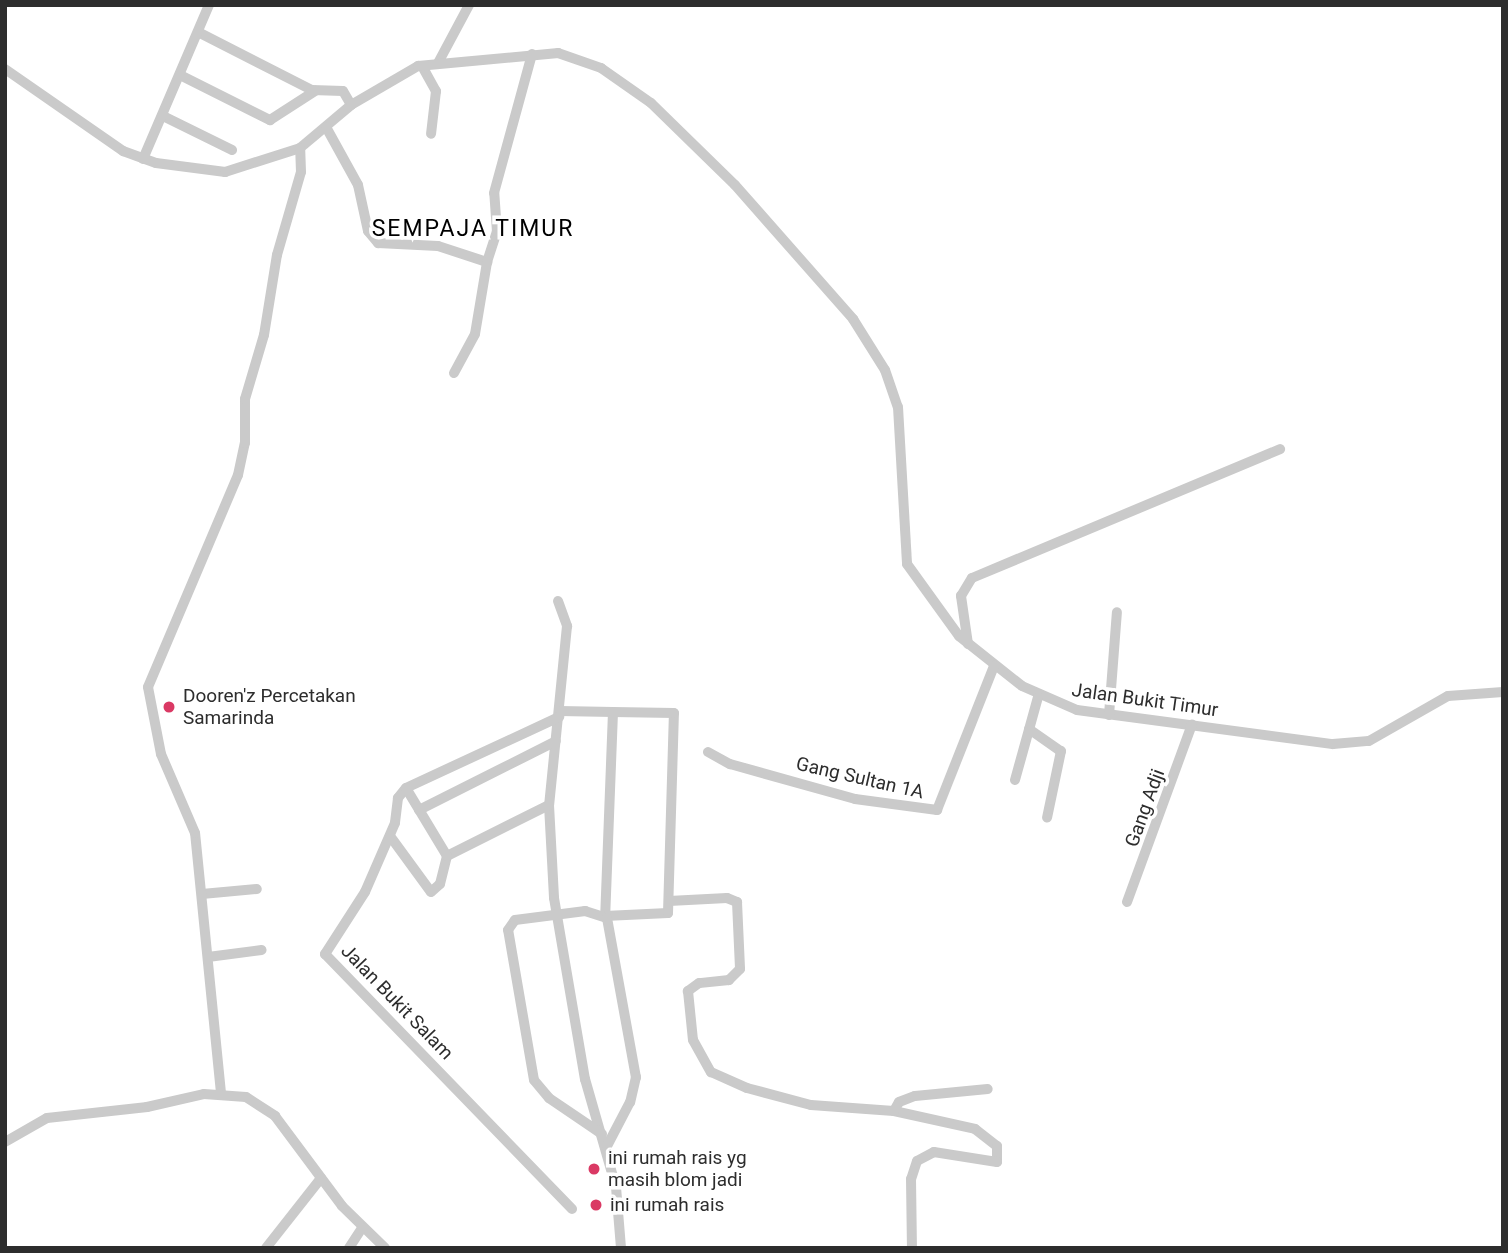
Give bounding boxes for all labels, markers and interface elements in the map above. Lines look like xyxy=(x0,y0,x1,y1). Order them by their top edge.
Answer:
district label: SEMPAJA TIMUR xyxy=(373,215,573,243)
street label: Jalan Bukit Timur xyxy=(1070,678,1220,722)
place label: Dooren'z Percetakan Samarinda xyxy=(183,685,356,729)
marker: Dooren'z Percetakan Samarinda xyxy=(161,699,177,715)
street label: Gang Sultan 1A xyxy=(794,752,926,804)
street label: Gang Adji xyxy=(1120,766,1170,850)
street label: Jalan Bukit Salam xyxy=(336,940,458,1064)
place label: ini rumah rais yg masih blom jadi xyxy=(608,1147,747,1191)
marker: ini rumah rais yg masih blom jadi xyxy=(586,1161,602,1177)
place label: ini rumah rais xyxy=(610,1194,724,1216)
marker: ini rumah rais xyxy=(588,1197,604,1213)

